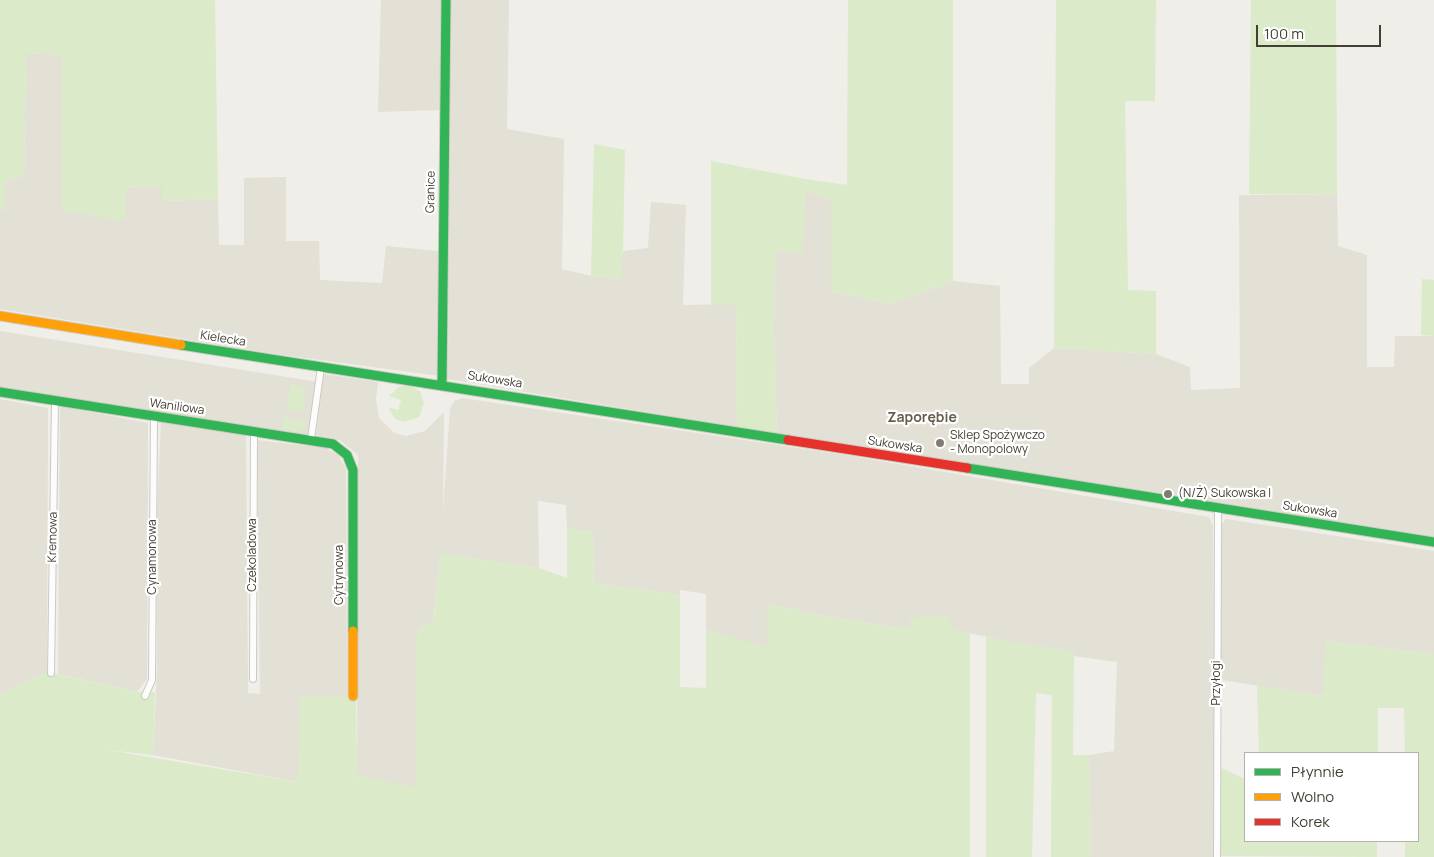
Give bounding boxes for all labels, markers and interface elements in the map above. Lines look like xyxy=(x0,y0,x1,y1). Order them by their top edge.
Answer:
scale bar xyxy=(1259,15,1384,47)
text: 100 m xyxy=(1264,23,1304,44)
street label: Granice xyxy=(423,171,439,213)
street label: Kielecka xyxy=(199,328,247,350)
street label: Sukowska xyxy=(467,369,523,391)
street label: Waniliowa xyxy=(149,396,205,418)
district label: Zaporębie xyxy=(887,410,957,426)
place label: Sklep Spożywczo - Monopolowy xyxy=(950,429,1045,457)
street label: Sukowska xyxy=(867,434,923,456)
marker: Sklep Spożywczo - Monopolowy xyxy=(934,437,946,449)
place label: (N/Ż) Sukowska I xyxy=(1178,487,1271,501)
marker: (N/Ż) Sukowska I xyxy=(1162,488,1174,500)
street label: Sukowska xyxy=(1282,499,1338,521)
street label: Kremowa xyxy=(45,512,61,562)
street label: Czekoladowa xyxy=(246,518,260,592)
street label: Cynamonowa xyxy=(146,519,160,595)
street label: Cytrynowa xyxy=(333,545,347,605)
street label: Przyłogi xyxy=(1210,660,1224,706)
legend xyxy=(1244,752,1419,842)
text: Płynnie xyxy=(1291,761,1344,782)
text: Wolno xyxy=(1291,786,1334,807)
text: Korek xyxy=(1291,811,1330,832)

